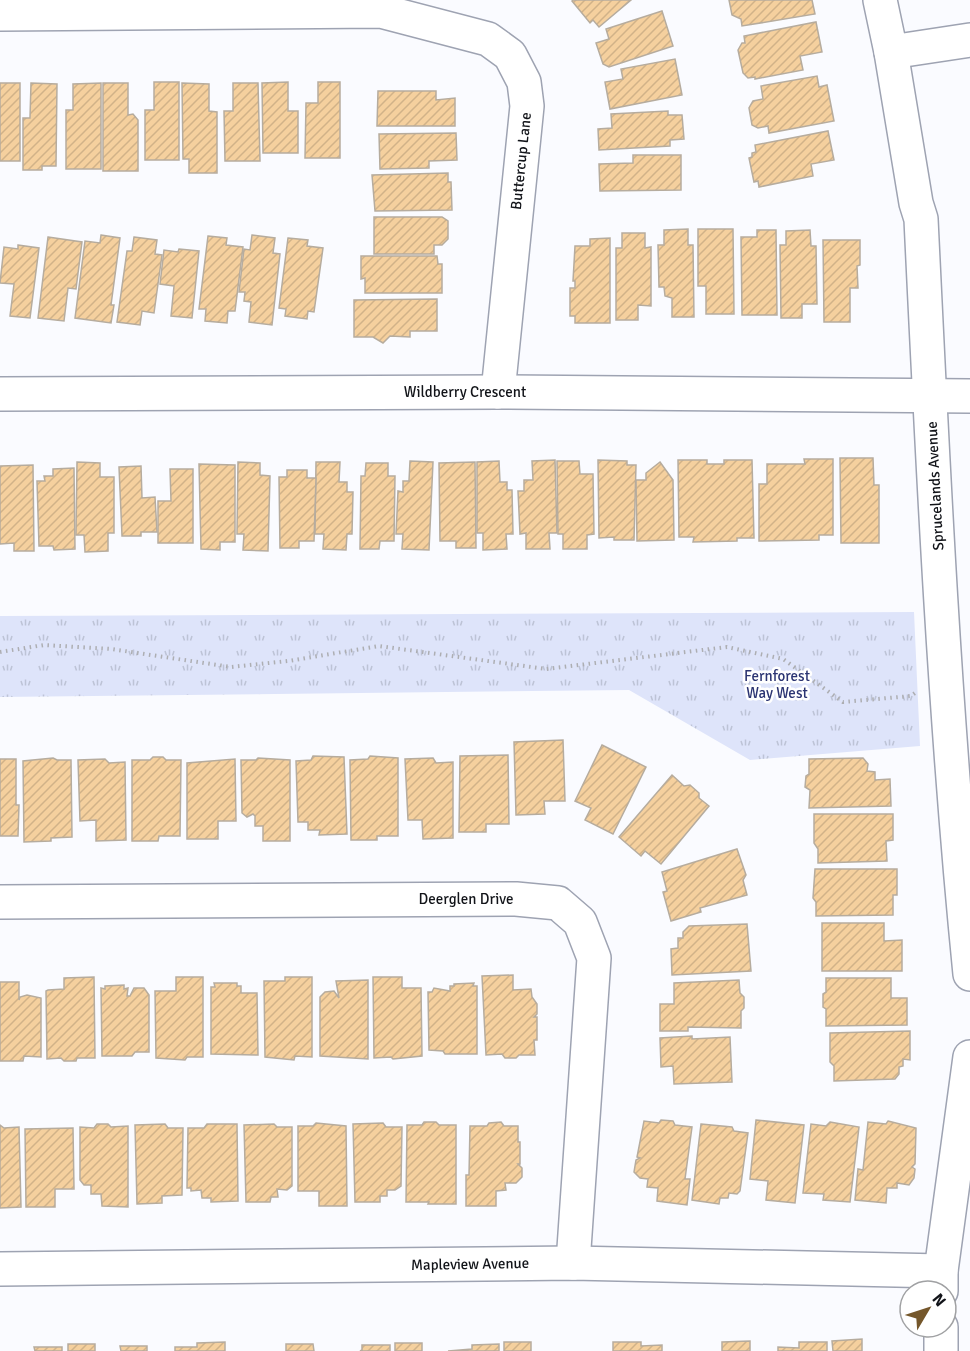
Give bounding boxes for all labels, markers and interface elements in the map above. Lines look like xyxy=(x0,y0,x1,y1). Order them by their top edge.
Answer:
street label: Buttercup Lane xyxy=(507,111,535,211)
street label: Wildberry Crescent xyxy=(404,383,526,401)
street label: Sprucelands Avenue xyxy=(923,421,947,551)
park label: Fernforest Way West xyxy=(744,667,810,702)
street label: Deerglen Drive xyxy=(419,890,513,908)
street label: Mapleview Avenue xyxy=(411,1254,529,1274)
north arrow xyxy=(898,1279,958,1339)
text: N xyxy=(928,1290,950,1311)

